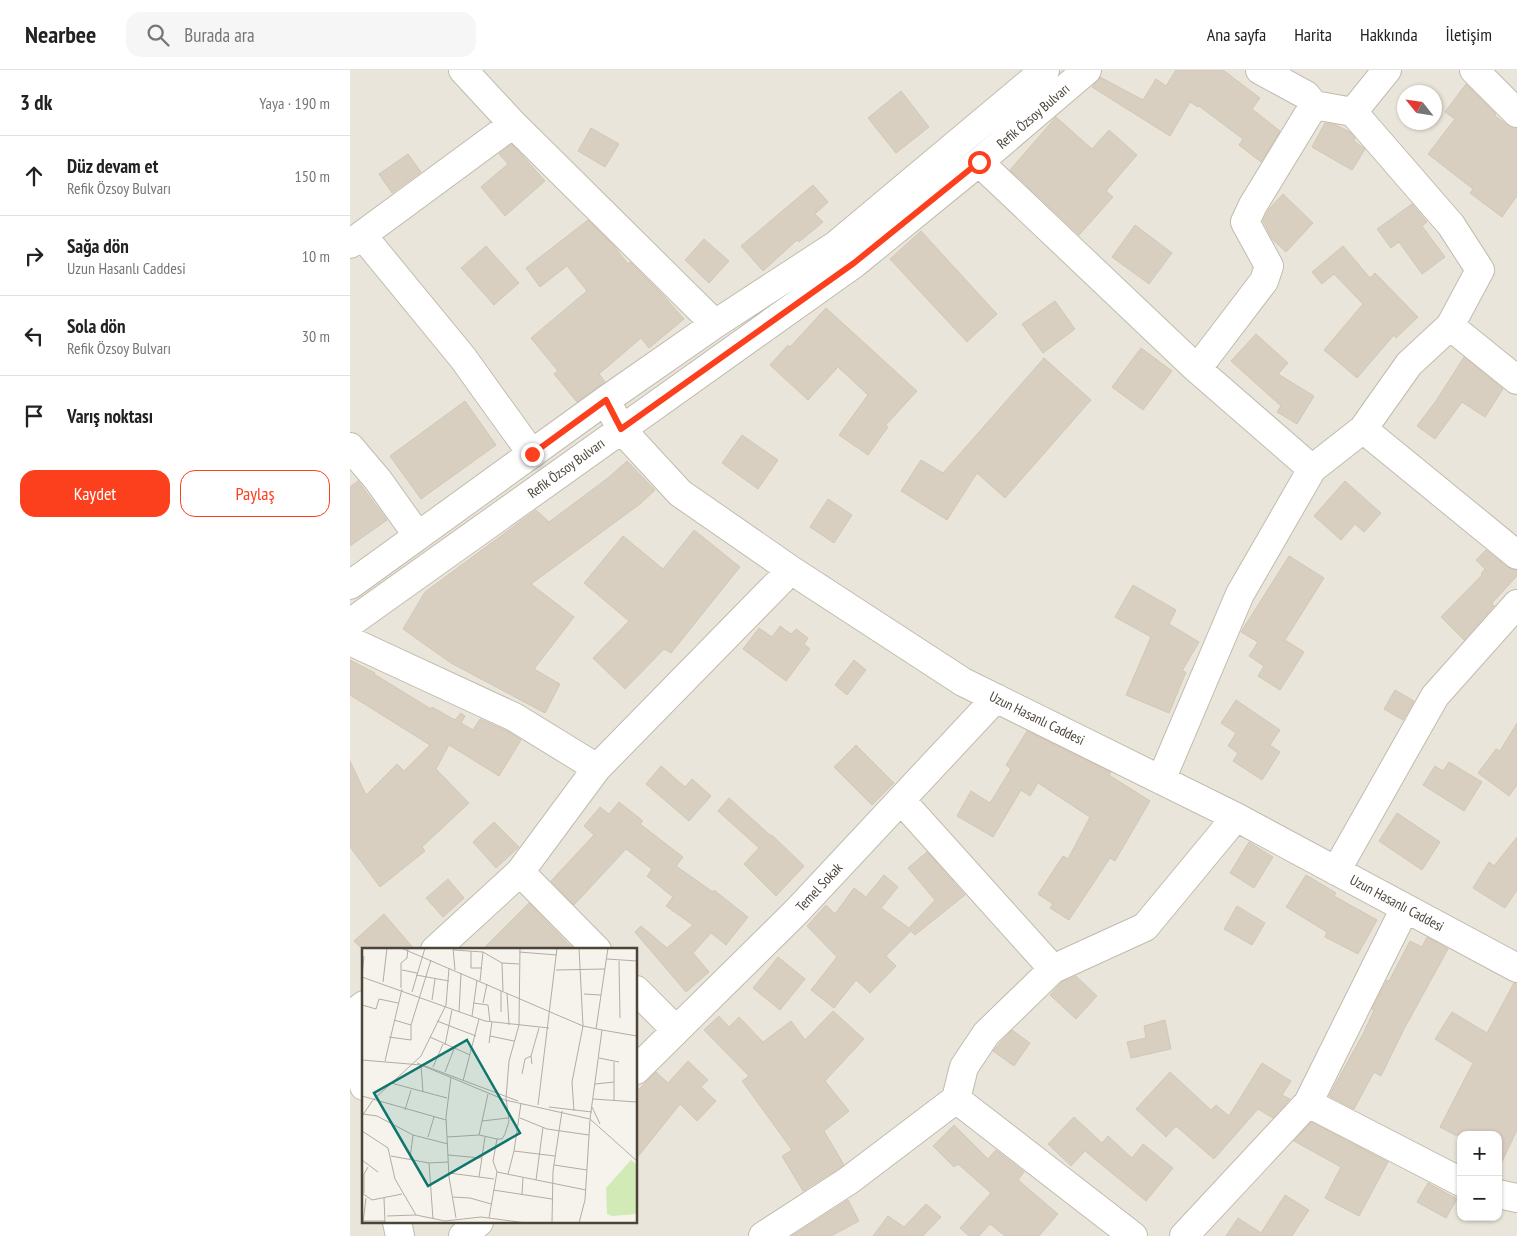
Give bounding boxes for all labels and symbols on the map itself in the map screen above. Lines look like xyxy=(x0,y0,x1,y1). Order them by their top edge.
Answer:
street label: Refik Özsoy Bulvarı xyxy=(993,79,1073,153)
north arrow xyxy=(1397,85,1442,130)
route start xyxy=(968,151,991,174)
street label: Refik Özsoy Bulvarı xyxy=(524,434,608,502)
route end xyxy=(521,443,544,466)
street label: Uzun Hasanlı Caddesi xyxy=(986,687,1088,749)
street label: Temel Sokak xyxy=(792,858,847,915)
street label: Uzun Hasanlı Caddesi xyxy=(1347,871,1447,935)
inset map xyxy=(362,948,638,1224)

